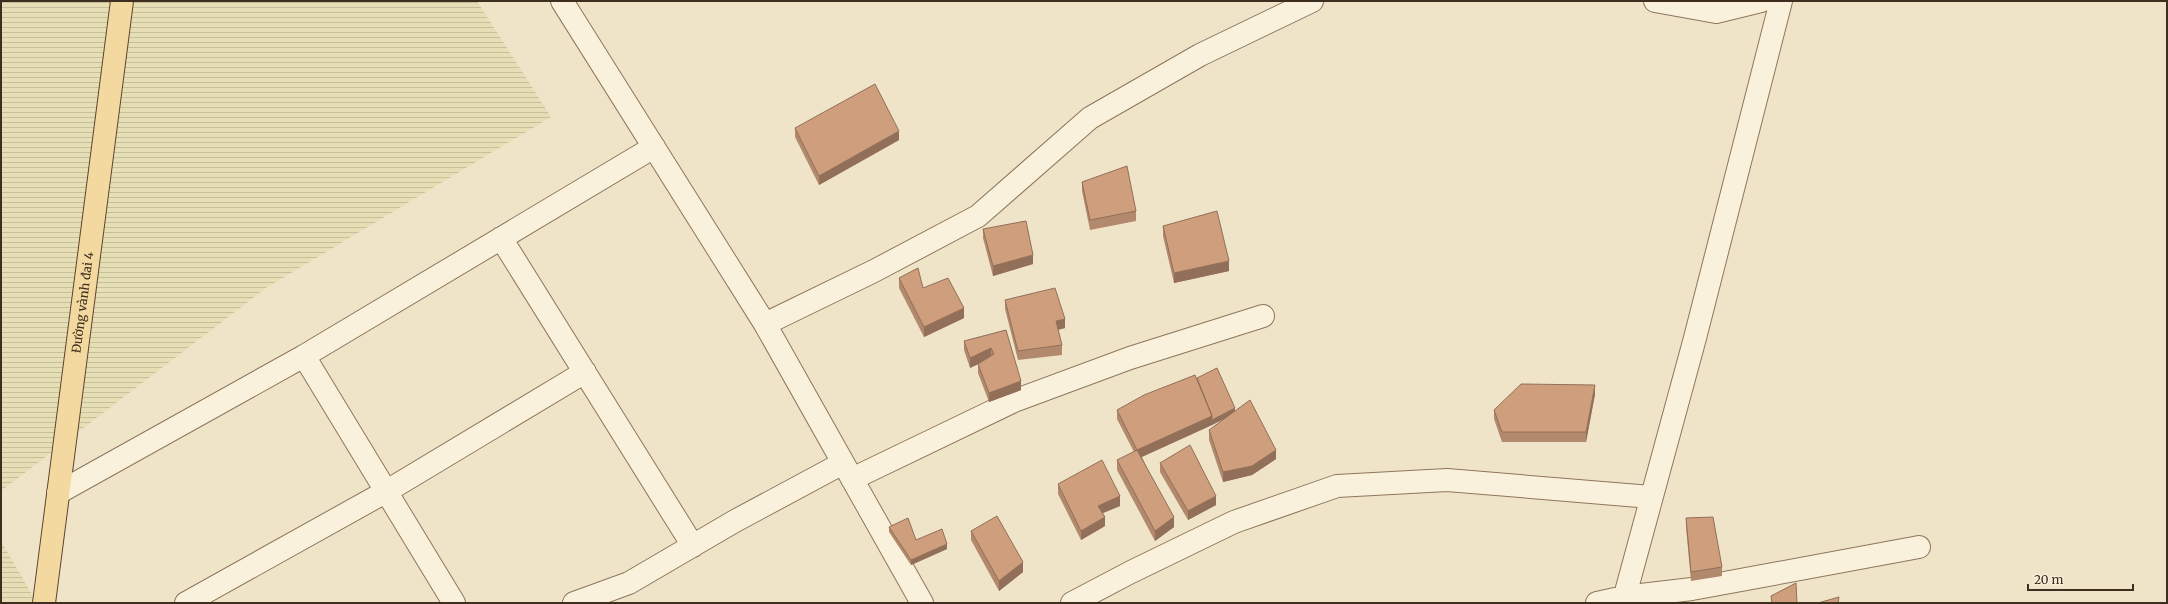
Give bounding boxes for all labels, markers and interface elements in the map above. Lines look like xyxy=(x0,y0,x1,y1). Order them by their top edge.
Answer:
street label: Đường vành đai 4 xyxy=(68,250,96,354)
scale bar xyxy=(2028,566,2133,592)
text: 20 m xyxy=(2034,572,2063,587)

